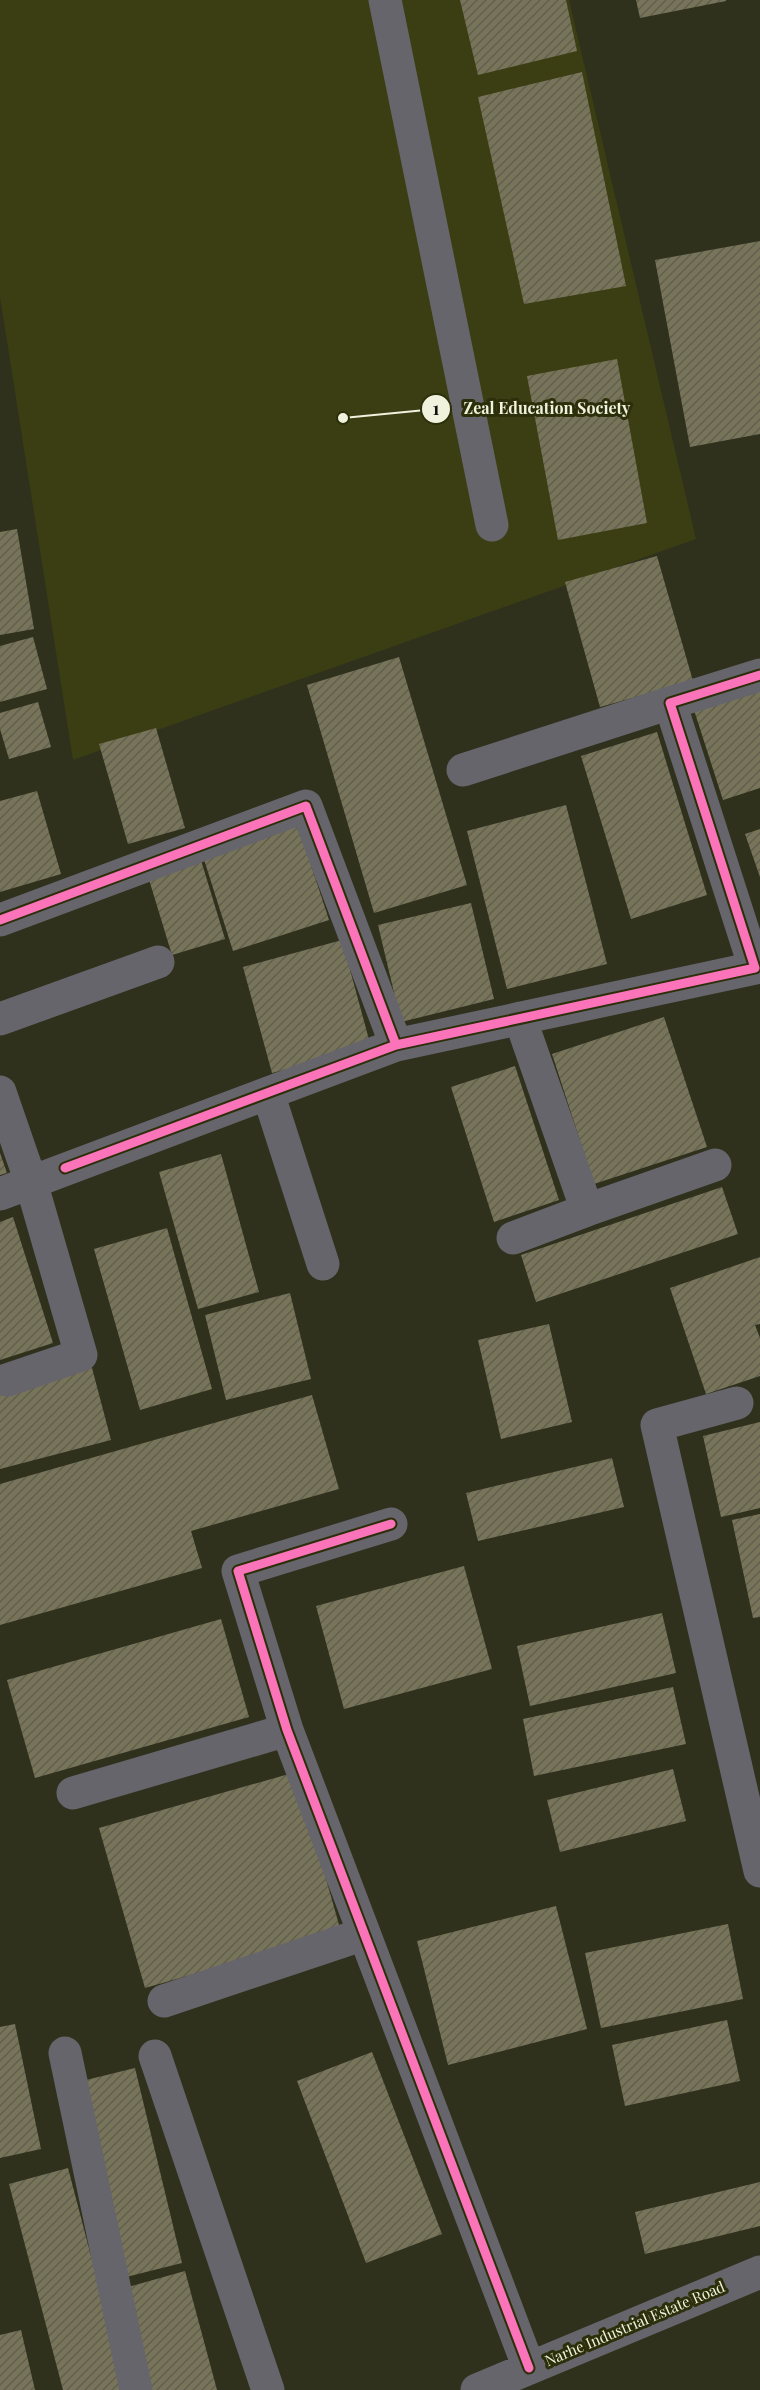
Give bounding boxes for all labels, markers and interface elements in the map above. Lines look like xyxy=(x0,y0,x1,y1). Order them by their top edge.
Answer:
callout: Zeal Education Society xyxy=(421,392,642,426)
text: 1 xyxy=(433,396,440,420)
text: Zeal Education Society xyxy=(464,397,631,418)
street label: Narhe Industrial Estate Road xyxy=(542,2276,728,2370)

